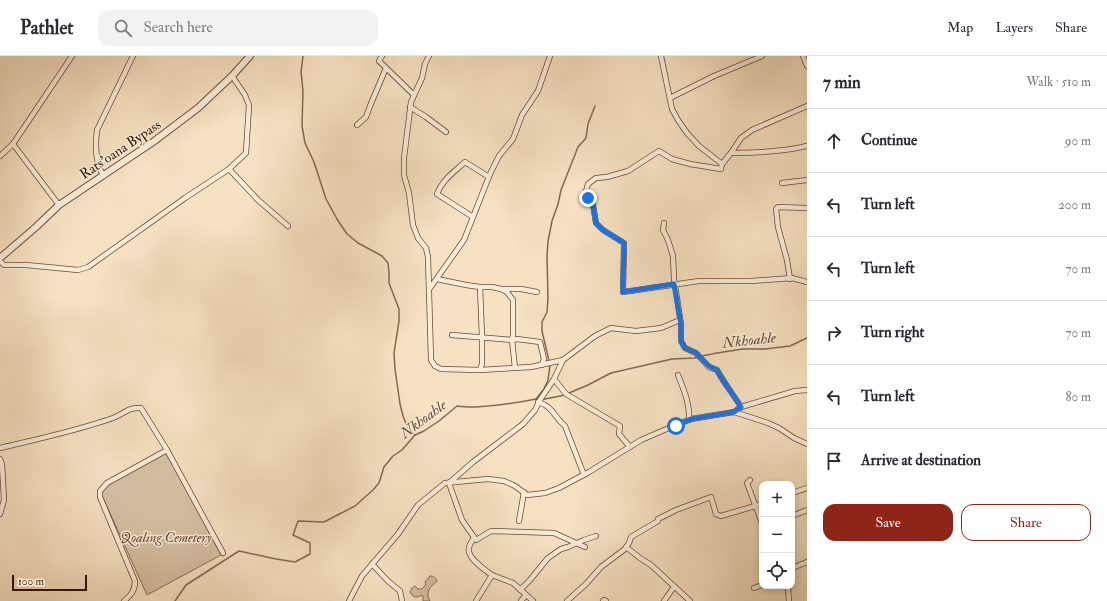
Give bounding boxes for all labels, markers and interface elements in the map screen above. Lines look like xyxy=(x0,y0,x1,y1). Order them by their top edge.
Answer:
search box xyxy=(98,10,378,46)
text: Pathlet xyxy=(20,16,74,40)
icon: search xyxy=(112,17,134,39)
text: Search here xyxy=(144,18,213,37)
text: Map xyxy=(947,19,973,36)
text: Layers xyxy=(995,19,1033,36)
text: Share xyxy=(1055,19,1087,36)
text: 7 min xyxy=(823,72,861,93)
text: Walk · 510 m xyxy=(1026,74,1091,90)
street label: Rats'oana Bypass xyxy=(76,116,165,184)
icon: ahead xyxy=(823,130,845,152)
text: Continue xyxy=(861,131,917,150)
text: 90 m xyxy=(1065,133,1091,149)
route end xyxy=(579,189,597,207)
icon: left xyxy=(823,194,845,216)
text: Turn left xyxy=(861,195,915,214)
text: 200 m xyxy=(1058,197,1091,213)
icon: left xyxy=(823,258,845,280)
text: Turn left xyxy=(861,259,915,278)
text: 70 m xyxy=(1066,261,1091,277)
icon: right xyxy=(823,322,845,344)
text: Turn right xyxy=(861,323,924,342)
text: 70 m xyxy=(1066,325,1091,341)
water label: Nkhoahle xyxy=(720,328,778,353)
icon: left xyxy=(823,386,845,408)
text: Turn left xyxy=(861,387,915,406)
text: 80 m xyxy=(1065,389,1091,405)
water label: Nkhoahle xyxy=(395,395,451,444)
route start xyxy=(667,417,685,435)
icon: arrive xyxy=(823,450,845,472)
text: Arrive at destination xyxy=(861,451,981,470)
map controls xyxy=(759,481,795,589)
button: + xyxy=(759,481,795,517)
button: Save xyxy=(823,504,953,541)
button: Share xyxy=(961,504,1091,541)
button: − xyxy=(759,517,795,553)
park label: Qoaling Cemetery xyxy=(121,529,212,547)
button: locate xyxy=(759,553,795,589)
scale bar xyxy=(12,573,87,592)
text: 100 m xyxy=(18,575,44,588)

